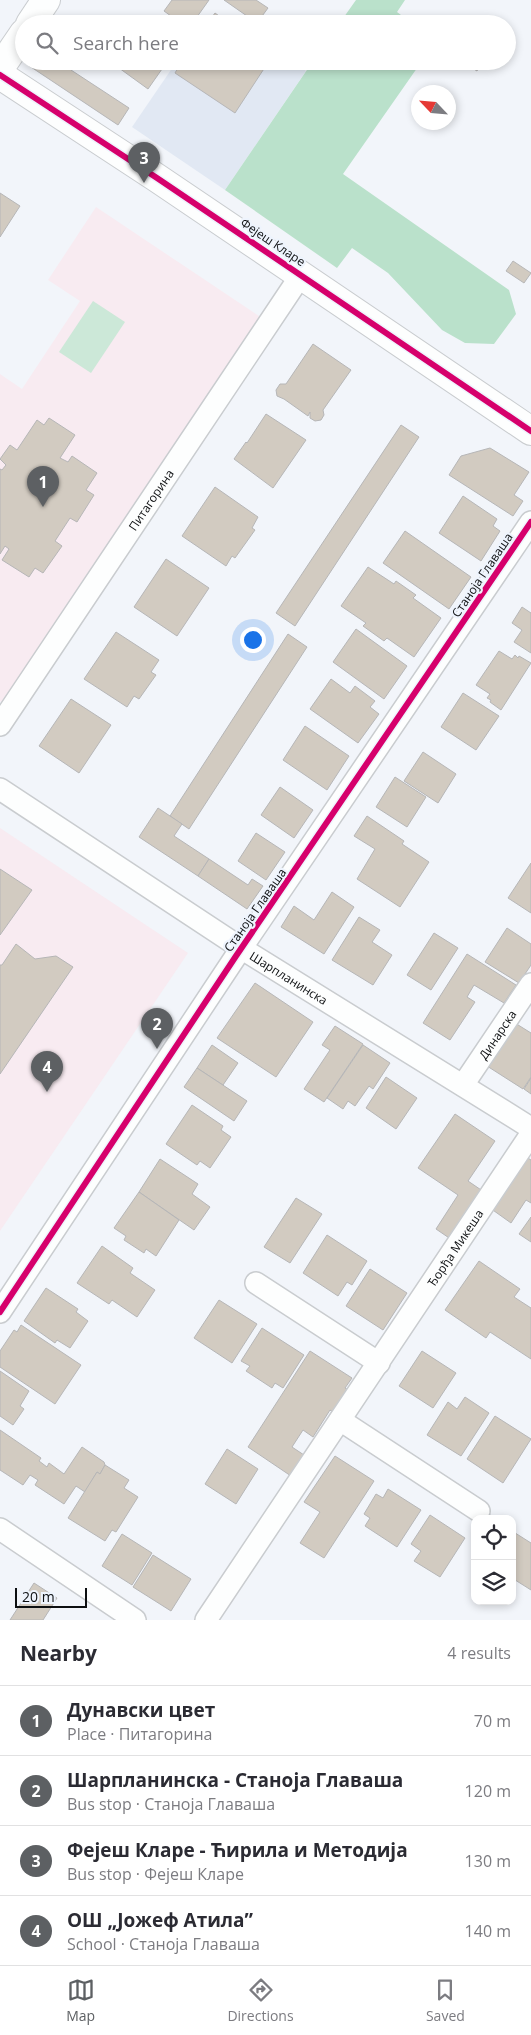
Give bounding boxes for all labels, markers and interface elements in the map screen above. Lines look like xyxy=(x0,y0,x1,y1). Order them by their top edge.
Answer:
search box xyxy=(15,15,516,70)
icon: search xyxy=(33,29,61,57)
text: Search here xyxy=(73,30,179,56)
north arrow xyxy=(411,85,456,130)
pin: 3 xyxy=(128,142,160,183)
street label: Фејеш Кларе xyxy=(237,214,309,270)
pin: 1 xyxy=(27,466,59,507)
street label: Питагорина xyxy=(124,466,177,534)
street label: Станоја Главаша xyxy=(448,530,516,620)
your location xyxy=(240,627,266,653)
street label: Станоја Главаша xyxy=(220,865,290,955)
street label: Шарпланинска xyxy=(247,947,331,1008)
street label: Динарска xyxy=(474,1006,520,1062)
pin: 2 xyxy=(141,1008,173,1049)
pin: 4 xyxy=(31,1051,63,1092)
street label: Ђорђа Микеша xyxy=(423,1206,487,1289)
map controls xyxy=(471,1515,516,1605)
button: locate xyxy=(471,1515,516,1560)
button: layers xyxy=(471,1560,516,1605)
scale bar xyxy=(15,1585,88,1608)
text: 20 m xyxy=(22,1587,55,1606)
text: Nearby xyxy=(20,1639,97,1667)
text: 4 results xyxy=(447,1642,511,1664)
text: Дунавски цвет xyxy=(67,1697,215,1723)
text: 1 xyxy=(31,1710,41,1732)
text: 70 m xyxy=(474,1710,511,1732)
text: Place · Питагорина xyxy=(67,1723,212,1745)
text: Шарпланинска - Станоја Главаша xyxy=(67,1767,403,1793)
text: 2 xyxy=(31,1780,41,1802)
text: 120 m xyxy=(465,1780,511,1802)
text: Bus stop · Станоја Главаша xyxy=(67,1793,275,1815)
text: Фејеш Кларе - Ћирила и Методија xyxy=(67,1837,408,1863)
text: 3 xyxy=(31,1850,41,1872)
text: 130 m xyxy=(465,1850,511,1872)
text: Bus stop · Фејеш Кларе xyxy=(67,1863,244,1885)
text: ОШ „Јожеф Атила” xyxy=(67,1907,253,1933)
text: 4 xyxy=(31,1920,41,1942)
text: 140 m xyxy=(465,1920,511,1942)
text: School · Станоја Главаша xyxy=(67,1933,260,1955)
tab: Map xyxy=(66,1976,95,2025)
tab: Directions xyxy=(227,1976,294,2025)
tab: Saved xyxy=(426,1976,465,2025)

